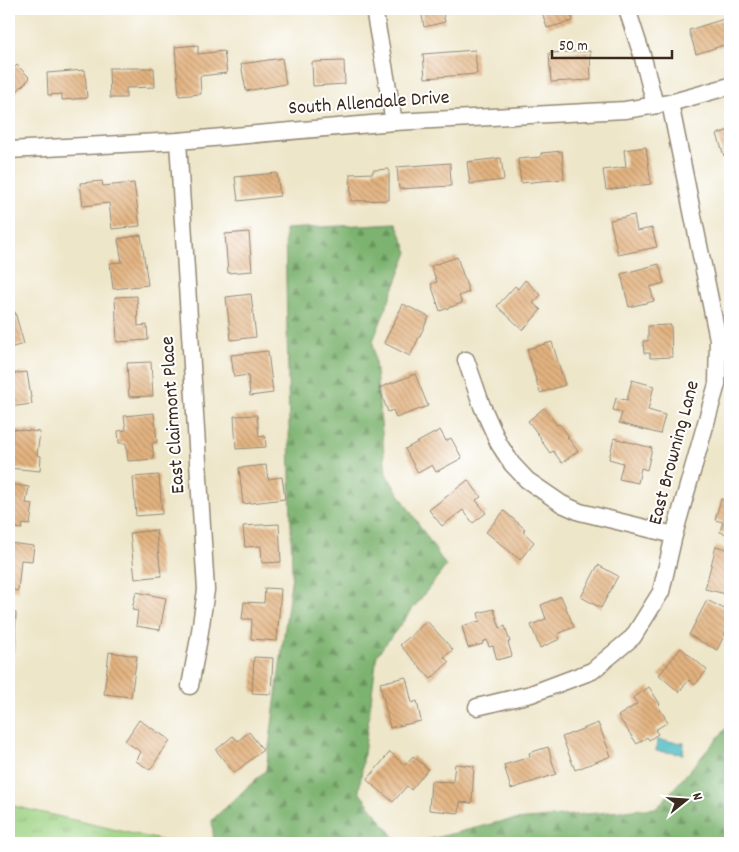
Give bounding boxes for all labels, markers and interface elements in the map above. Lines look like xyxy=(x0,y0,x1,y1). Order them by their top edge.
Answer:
scale bar xyxy=(552,28,672,60)
text: 50 m xyxy=(559,36,588,58)
street label: South Allendale Drive xyxy=(288,84,451,124)
street label: East Clairmont Place xyxy=(155,335,193,495)
street label: East Browning Lane xyxy=(642,377,708,528)
north arrow xyxy=(662,774,712,824)
text: N xyxy=(686,791,707,803)

